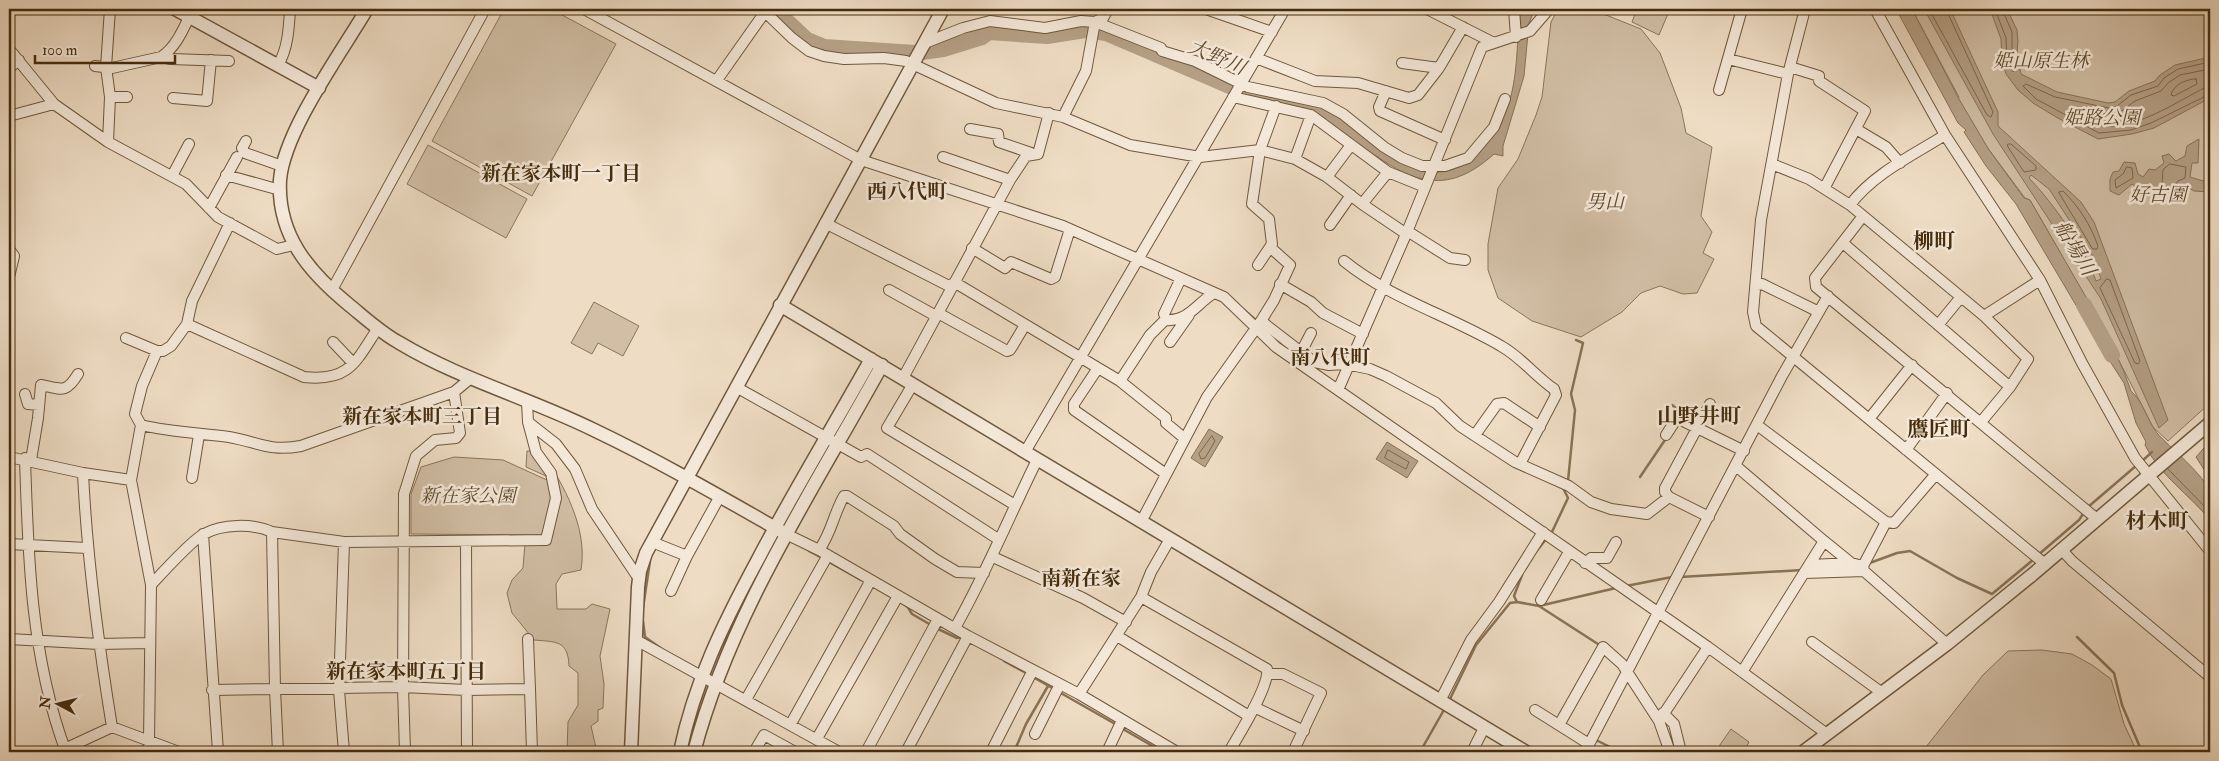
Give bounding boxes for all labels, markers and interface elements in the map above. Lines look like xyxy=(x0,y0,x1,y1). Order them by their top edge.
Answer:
scale bar xyxy=(35,32,175,64)
water label: 大野川 xyxy=(1185,34,1251,81)
text: 100 m xyxy=(42,41,78,60)
park label: 姫山原生林 xyxy=(1993,49,2091,73)
park label: 姫路公園 xyxy=(2064,106,2143,130)
district label: 新在家本町一丁目 xyxy=(481,161,641,186)
district label: 西八代町 xyxy=(867,179,948,204)
park label: 好古園 xyxy=(2129,183,2189,207)
park label: 男山 xyxy=(1586,190,1626,214)
water label: 船場川 xyxy=(2049,216,2102,282)
district label: 柳町 xyxy=(1913,228,1955,255)
district label: 南八代町 xyxy=(1290,345,1371,370)
district label: 山野井町 xyxy=(1657,403,1741,430)
district label: 新在家本町三丁目 xyxy=(342,404,502,429)
district label: 鷹匠町 xyxy=(1908,416,1971,443)
park label: 新在家公園 xyxy=(420,484,518,508)
district label: 材木町 xyxy=(2126,508,2189,535)
district label: 南新在家 xyxy=(1041,566,1121,591)
district label: 新在家本町五丁目 xyxy=(326,659,486,684)
north arrow xyxy=(32,678,82,728)
text: N xyxy=(36,695,55,711)

